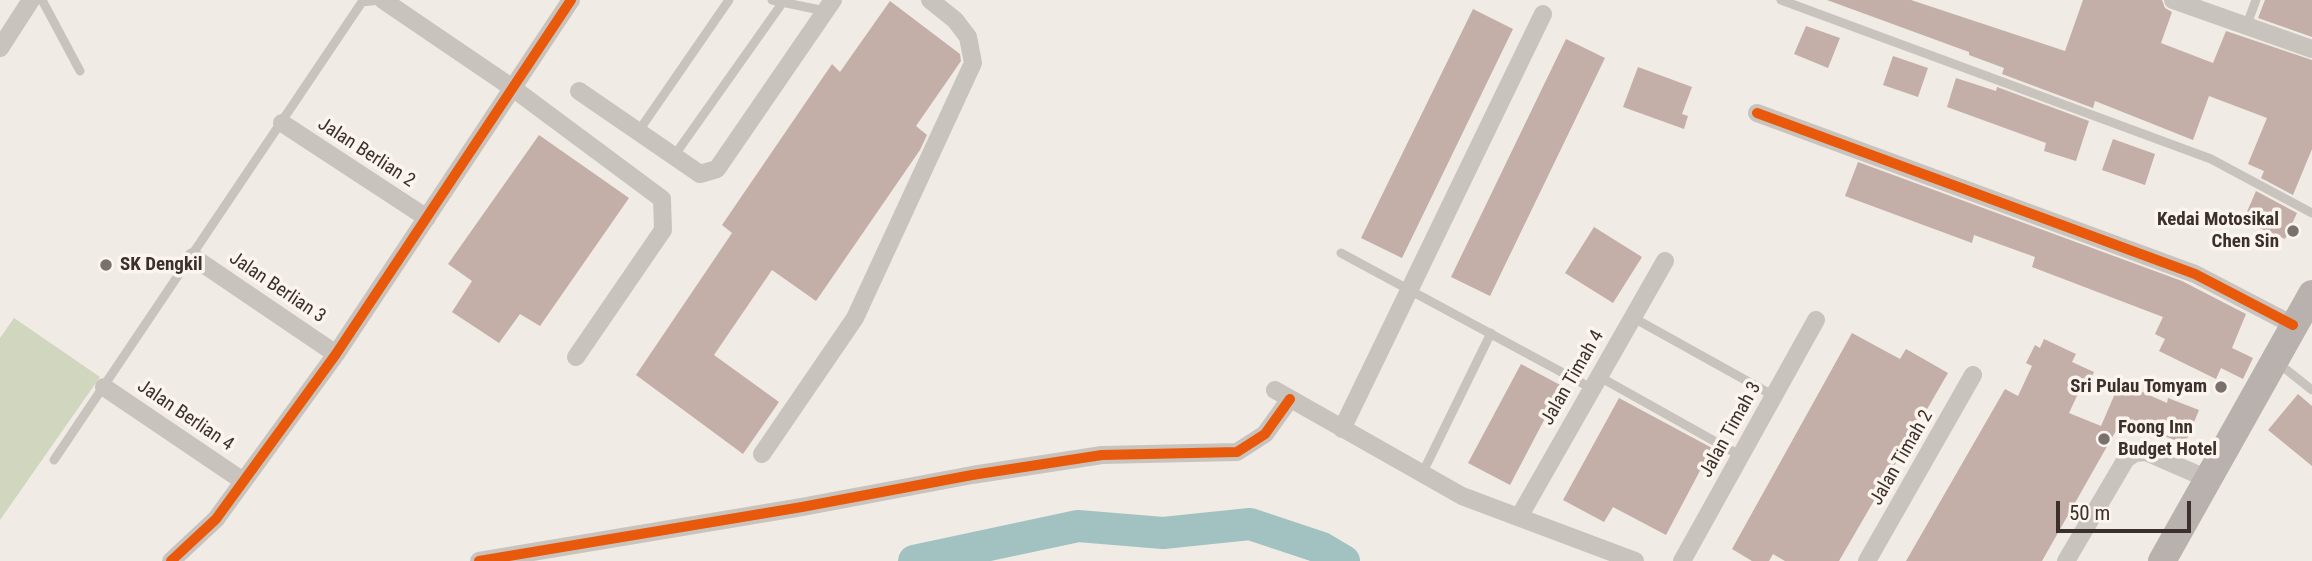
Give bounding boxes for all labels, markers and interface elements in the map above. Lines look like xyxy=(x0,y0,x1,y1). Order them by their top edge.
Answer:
street label: Jalan Berlian 2 xyxy=(313,113,419,193)
place label: Kedai Motosikal Chen Sin xyxy=(2157,209,2279,253)
marker: Kedai Motosikal Chen Sin xyxy=(2285,223,2301,239)
street label: Jalan Berlian 3 xyxy=(225,247,329,329)
place label: SK Dengkil xyxy=(120,254,203,276)
marker: SK Dengkil xyxy=(98,257,114,273)
street label: Jalan Timah 4 xyxy=(1537,326,1609,430)
street label: Jalan Berlian 4 xyxy=(133,375,237,457)
place label: Sri Pulau Tomyam xyxy=(2070,376,2207,398)
street label: Jalan Timah 3 xyxy=(1695,378,1767,482)
marker: Sri Pulau Tomyam xyxy=(2213,379,2229,395)
street label: Jalan Timah 2 xyxy=(1866,406,1938,510)
place label: Foong Inn Budget Hotel xyxy=(2118,417,2217,461)
marker: Foong Inn Budget Hotel xyxy=(2096,431,2112,447)
scale bar xyxy=(2060,488,2195,532)
text: 50 m xyxy=(2069,501,2110,525)

